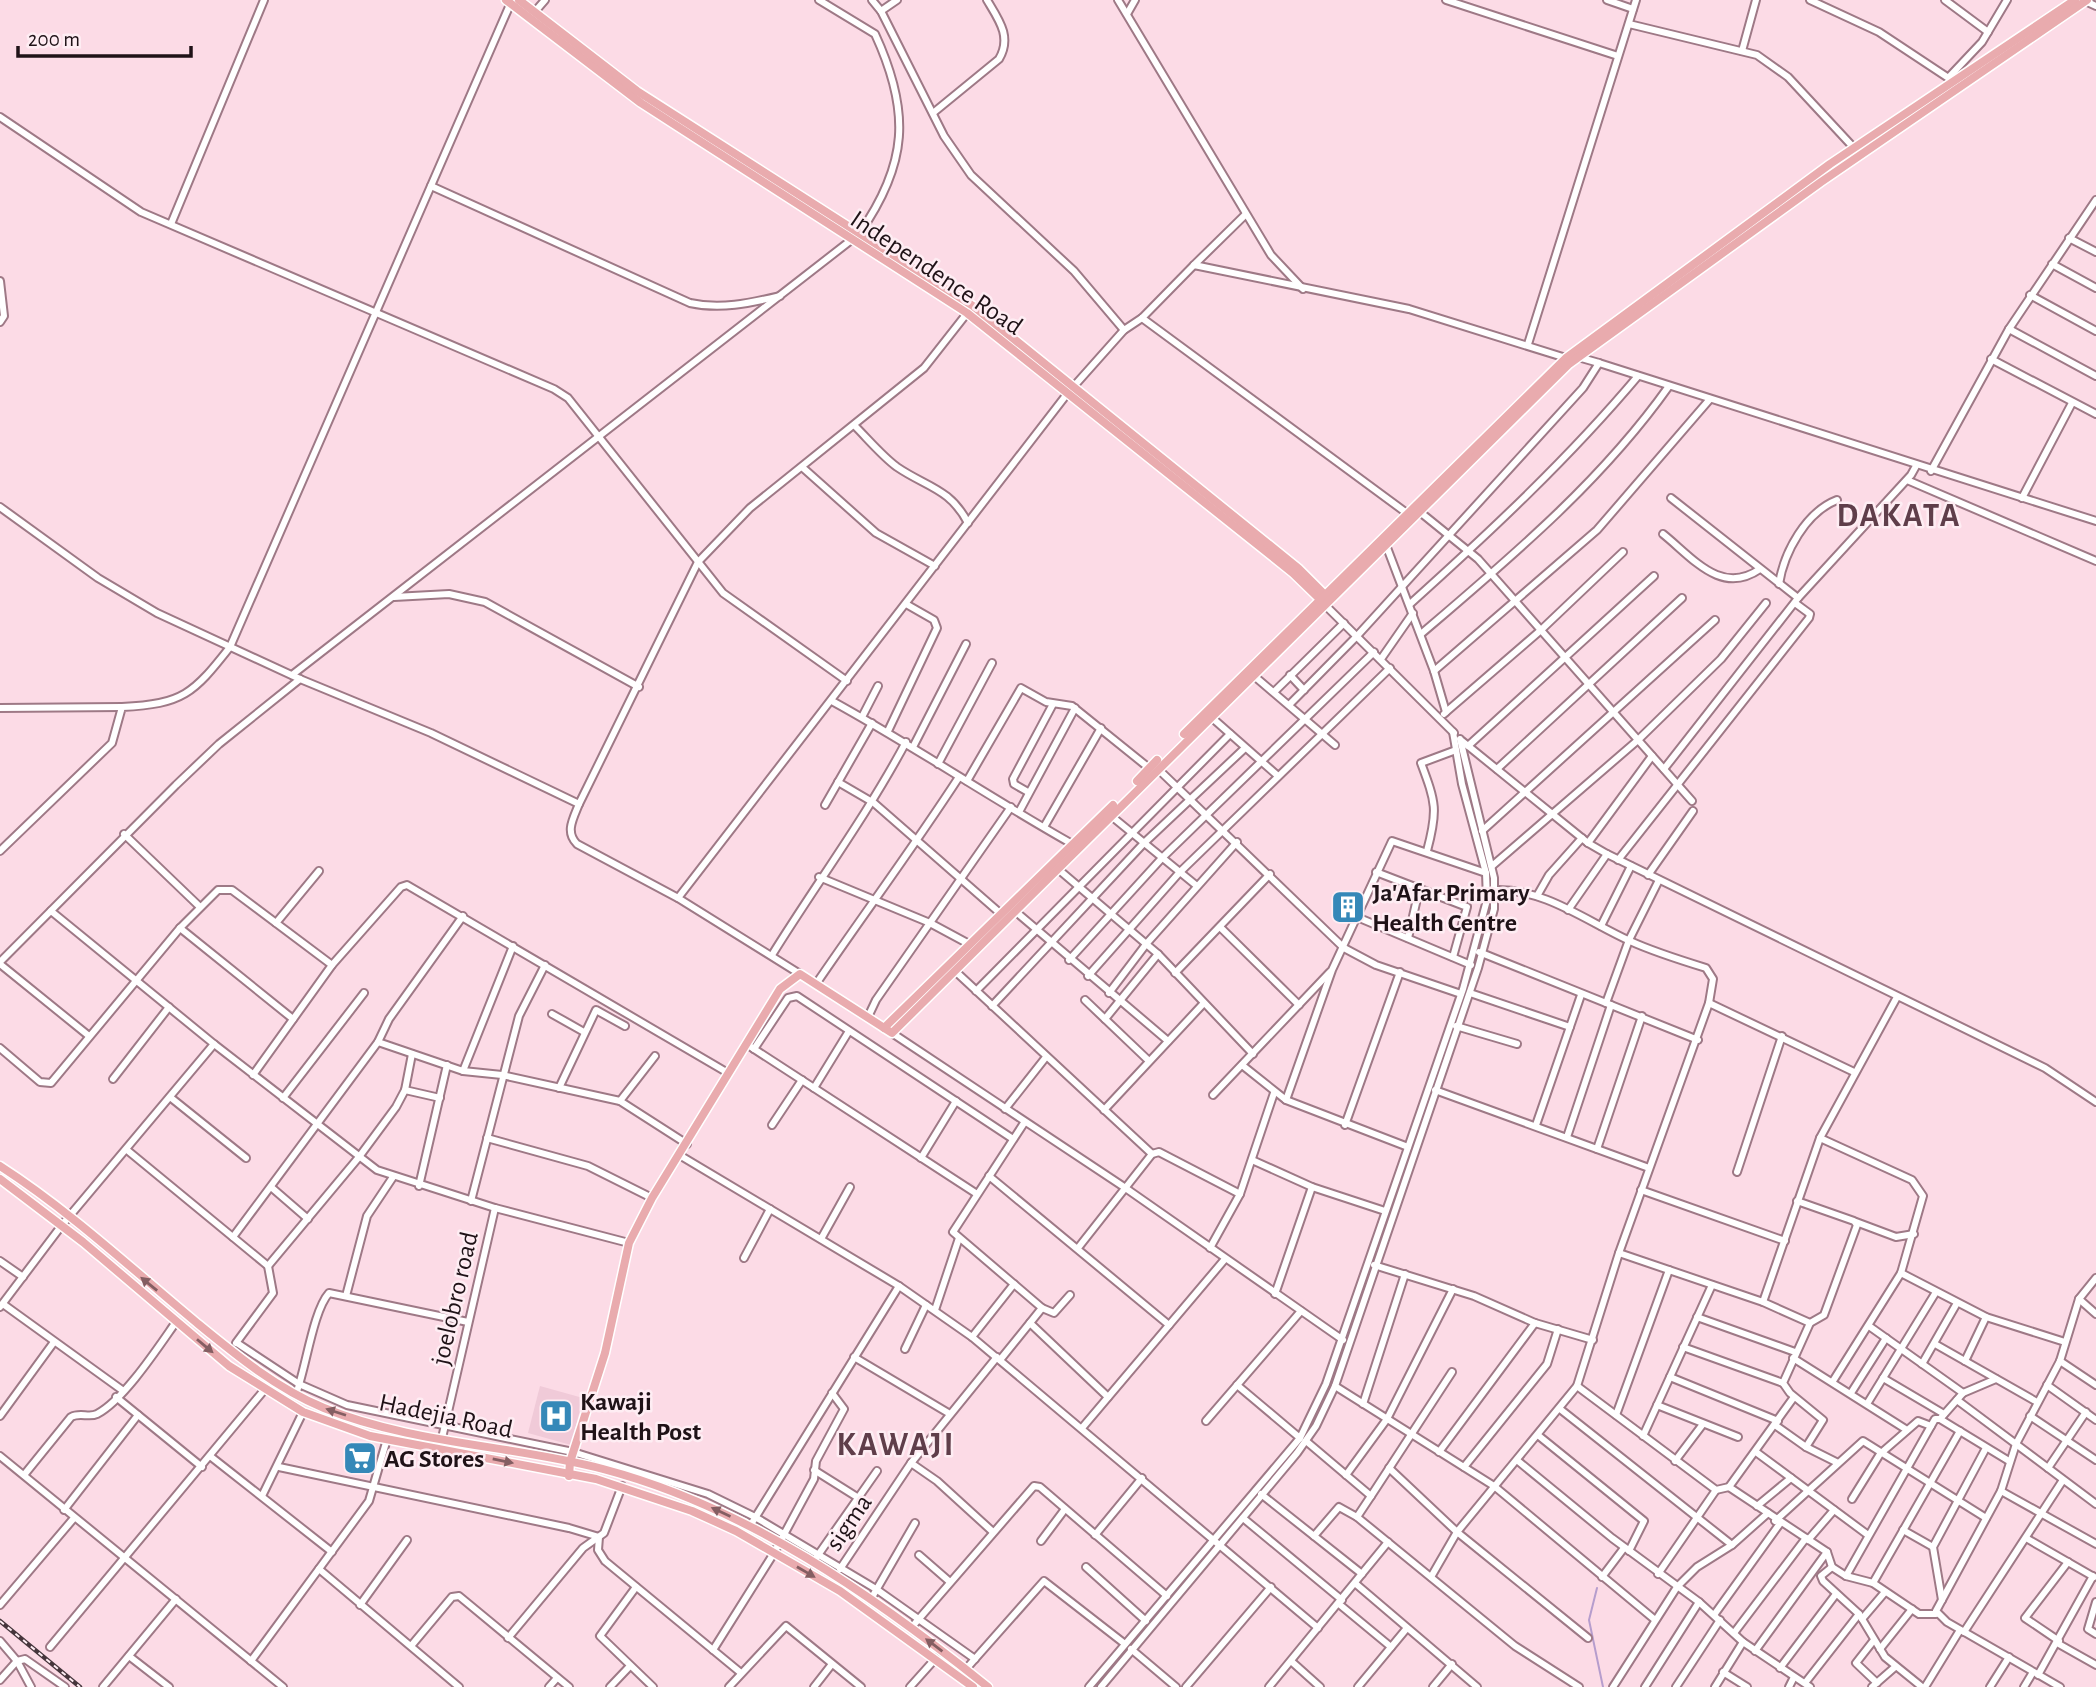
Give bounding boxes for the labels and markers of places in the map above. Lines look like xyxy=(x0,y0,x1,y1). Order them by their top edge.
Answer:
place label: Ja'Afar Primary Health Centre xyxy=(1372,880,1530,936)
building icon: Ja'Afar Primary Health Centre xyxy=(1329,888,1367,926)
place label: Kawaji Health Post xyxy=(580,1389,701,1445)
hospital icon: Kawaji Health Post xyxy=(537,1397,575,1435)
supermarket icon: AG Stores xyxy=(341,1439,379,1477)
place label: AG Stores xyxy=(384,1446,484,1472)

